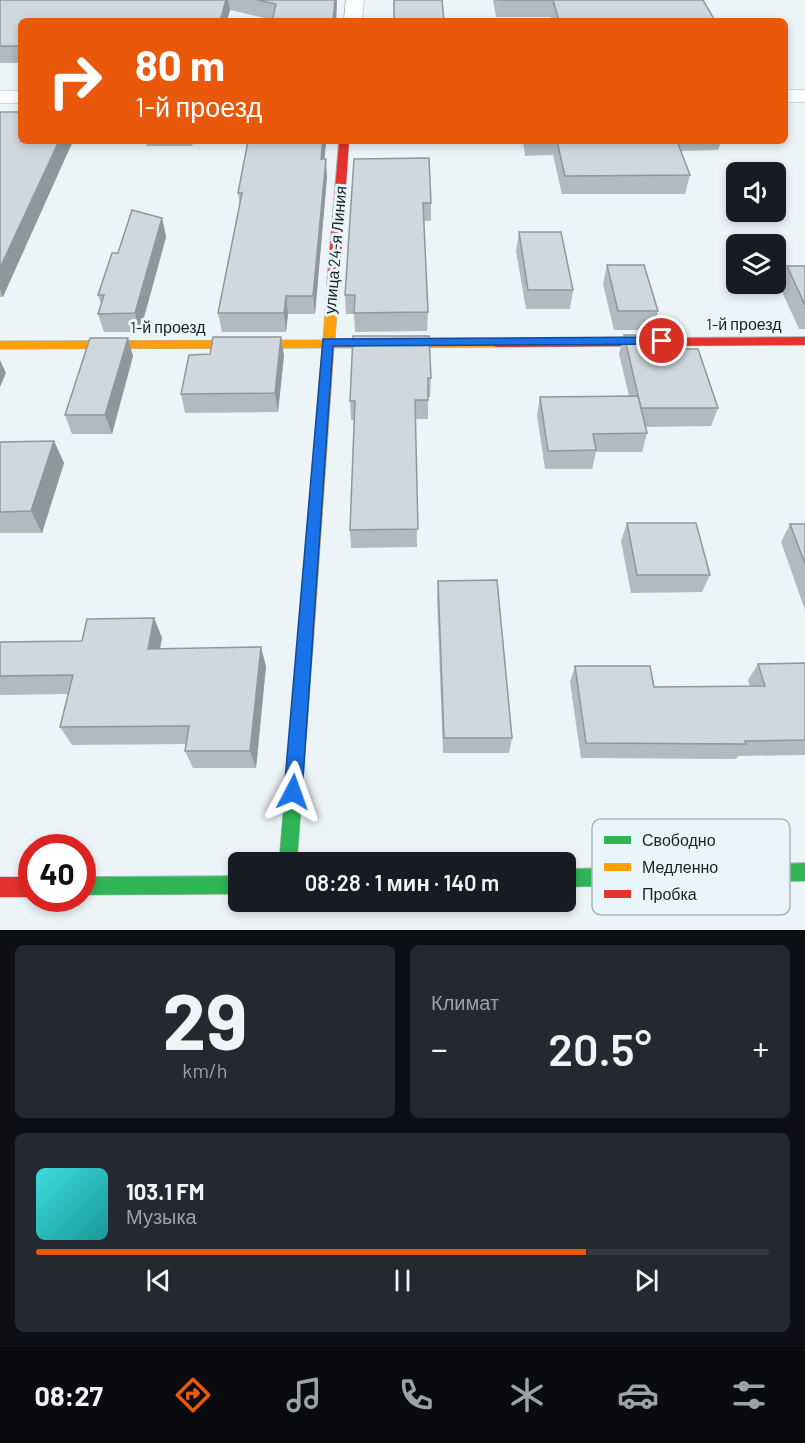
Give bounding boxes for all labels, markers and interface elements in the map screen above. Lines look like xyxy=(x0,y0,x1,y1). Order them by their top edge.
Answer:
text: 80 m xyxy=(135,39,225,89)
icon: right xyxy=(36,42,114,120)
text: 1-й проезд xyxy=(135,90,262,122)
map controls xyxy=(726,162,786,294)
button: sound xyxy=(726,162,786,222)
street label: улица 24-я Линия xyxy=(319,185,350,315)
button: layers xyxy=(726,234,786,294)
street label: 1-й проезд xyxy=(706,314,782,333)
pin xyxy=(636,315,687,366)
street label: 1-й проезд xyxy=(130,317,206,336)
icon: arrive xyxy=(645,324,678,357)
position arrow xyxy=(261,760,325,824)
legend xyxy=(592,819,790,915)
text: Свободно xyxy=(642,830,716,849)
speed limit sign: 40 xyxy=(18,834,96,912)
text: Медленно xyxy=(642,857,718,876)
text: 08:28 · 1 мин · 140 m xyxy=(305,869,499,895)
text: Пробка xyxy=(642,884,697,903)
text: 29 xyxy=(162,972,248,1066)
text: Климат xyxy=(431,990,499,1014)
text: 20.5° xyxy=(548,1021,652,1075)
text: − xyxy=(431,1028,448,1068)
text: + xyxy=(752,1028,769,1068)
text: km/h xyxy=(182,1058,228,1082)
text: 103.1 FM xyxy=(126,1178,204,1204)
text: Музыка xyxy=(126,1204,197,1228)
icon: previous xyxy=(142,1264,175,1297)
icon: pause xyxy=(386,1264,419,1297)
icon: next xyxy=(630,1264,663,1297)
icon: directions xyxy=(172,1374,214,1416)
icon: music xyxy=(283,1374,325,1416)
icon: phone xyxy=(395,1374,437,1416)
icon: climate xyxy=(506,1374,548,1416)
icon: car xyxy=(617,1374,659,1416)
icon: filters xyxy=(728,1374,770,1416)
text: 08:27 xyxy=(35,1379,103,1411)

